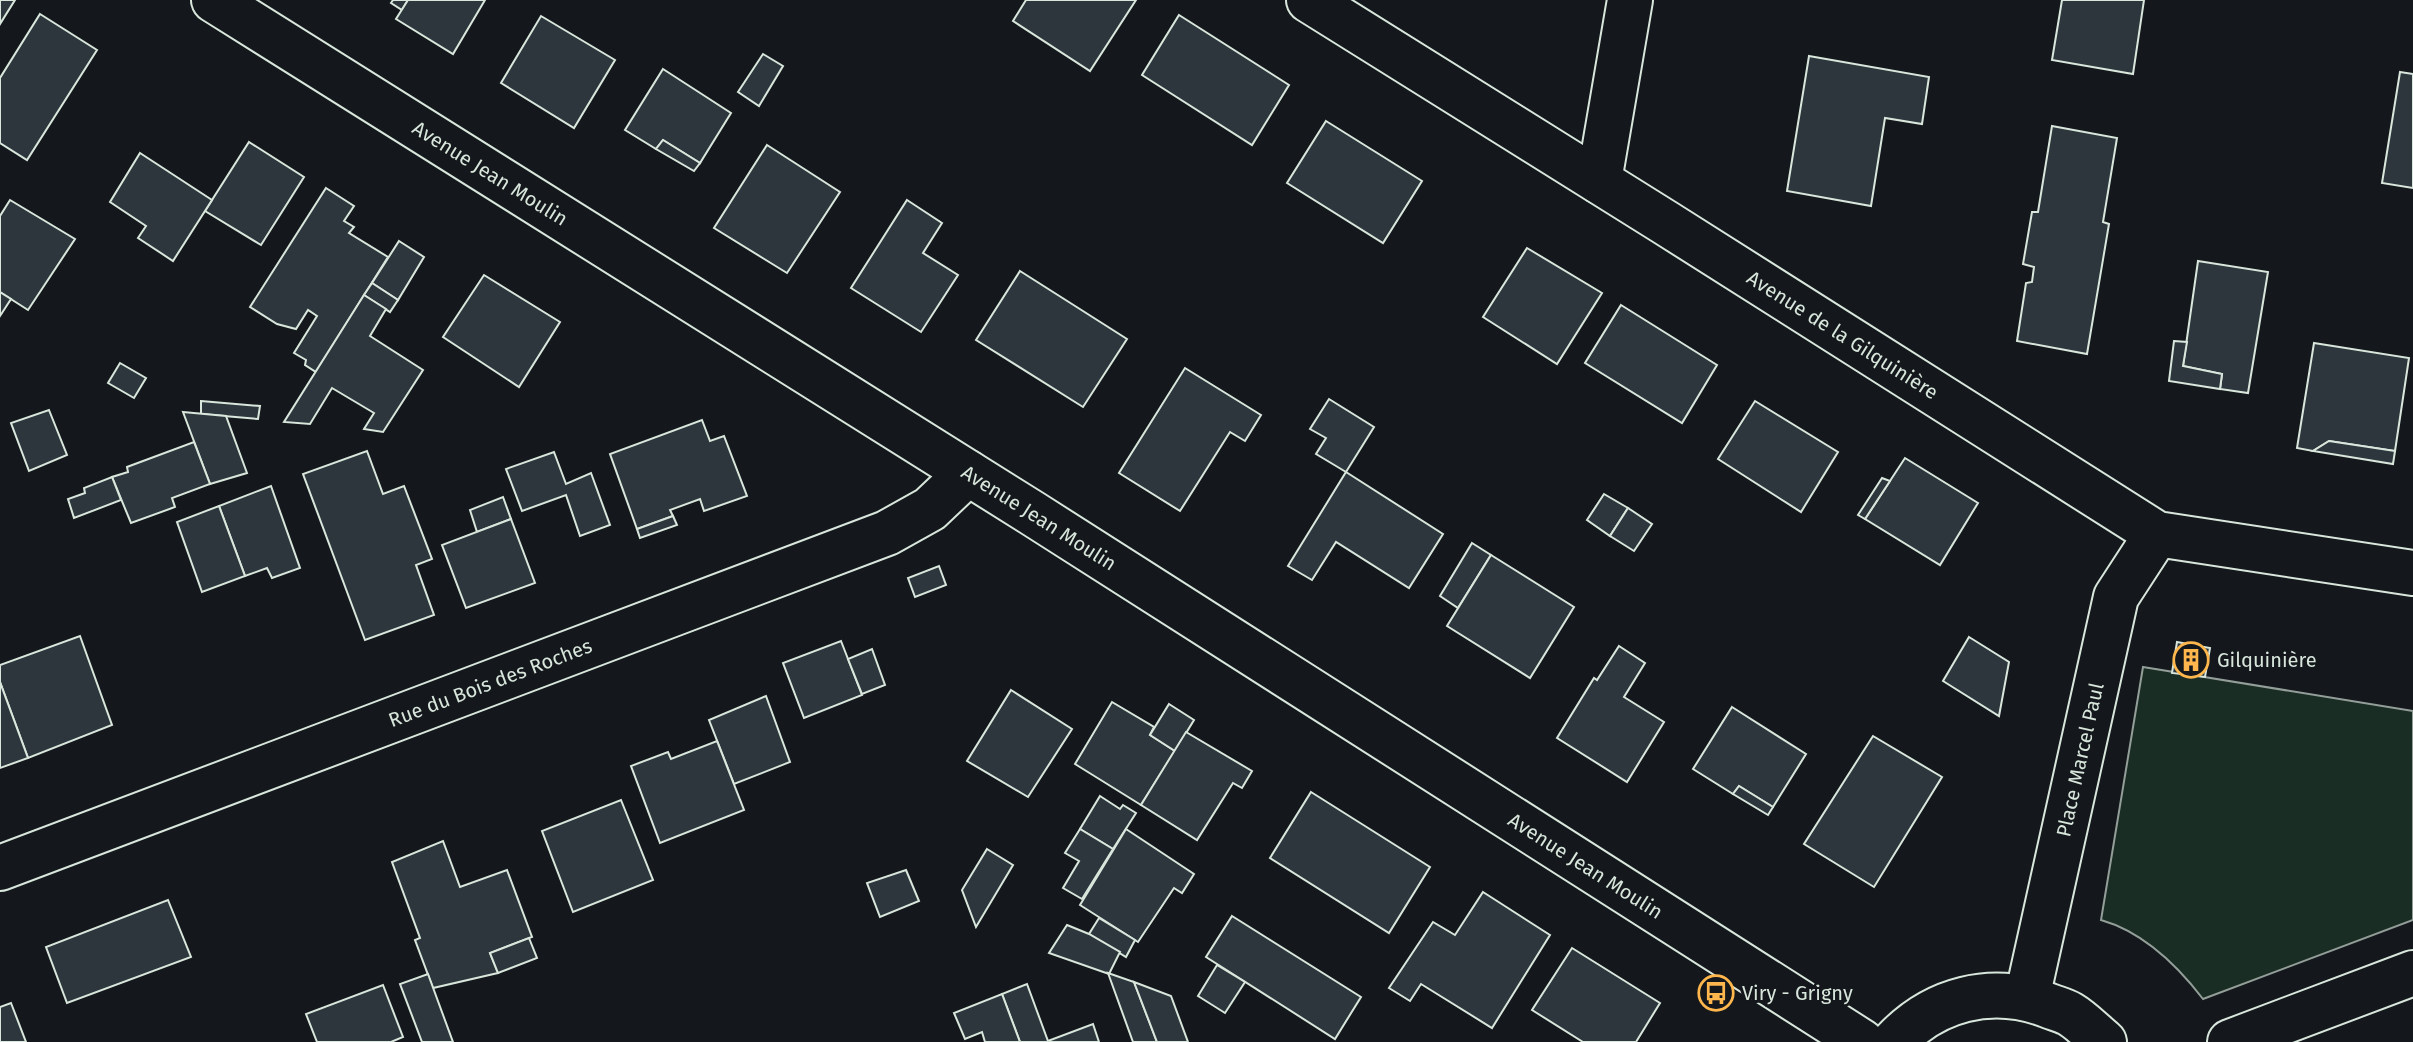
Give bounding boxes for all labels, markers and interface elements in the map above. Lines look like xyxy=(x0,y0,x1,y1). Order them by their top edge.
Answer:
street label: Avenue Jean Moulin xyxy=(408,116,572,231)
street label: Avenue de la Gilquinière xyxy=(1743,265,1943,404)
street label: Avenue Jean Moulin xyxy=(957,460,1121,576)
street label: Rue du Bois des Roches xyxy=(385,634,595,732)
building icon: Gilquinière xyxy=(2172,641,2210,679)
place label: Gilquinière xyxy=(2217,648,2317,672)
street label: Place Marcel Paul xyxy=(2051,680,2109,839)
street label: Avenue Jean Moulin xyxy=(1504,808,1667,924)
bus stop icon: Viry - Grigny xyxy=(1697,974,1735,1012)
place label: Viry - Grigny xyxy=(1742,981,1853,1005)

